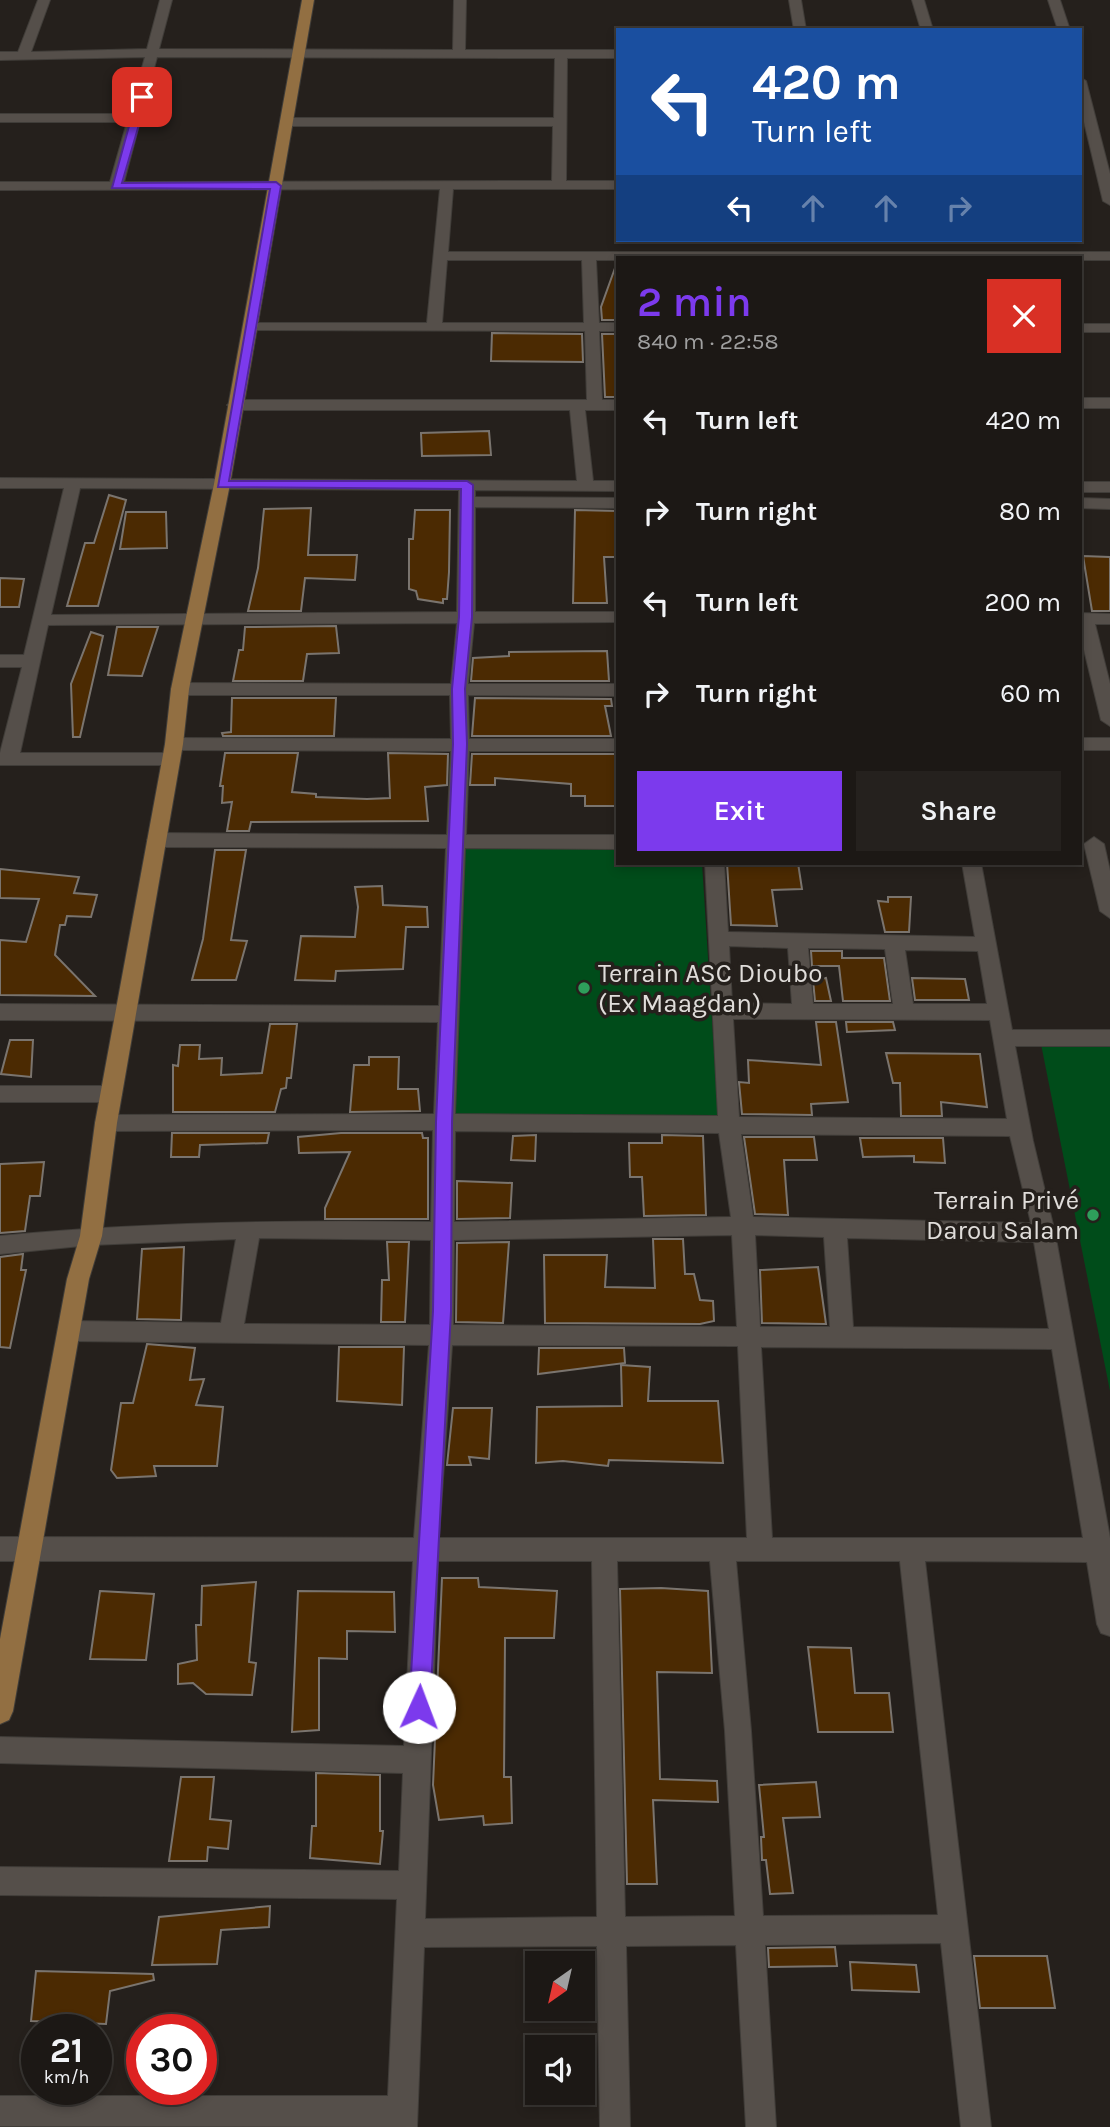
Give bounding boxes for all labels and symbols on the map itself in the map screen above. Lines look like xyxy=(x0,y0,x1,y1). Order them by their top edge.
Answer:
pin xyxy=(112,67,172,127)
place label: Terrain ASC Dioubo (Ex Maagdan) xyxy=(598,958,822,1019)
marker: Terrain ASC Dioubo (Ex Maagdan) xyxy=(576,980,592,996)
place label: Terrain Privé Darou Salam xyxy=(926,1185,1079,1246)
marker: Terrain Privé Darou Salam xyxy=(1085,1207,1101,1223)
position arrow xyxy=(382,1670,456,1744)
north arrow xyxy=(525,1951,595,2021)
speed limit sign: 30 xyxy=(126,2014,217,2105)

